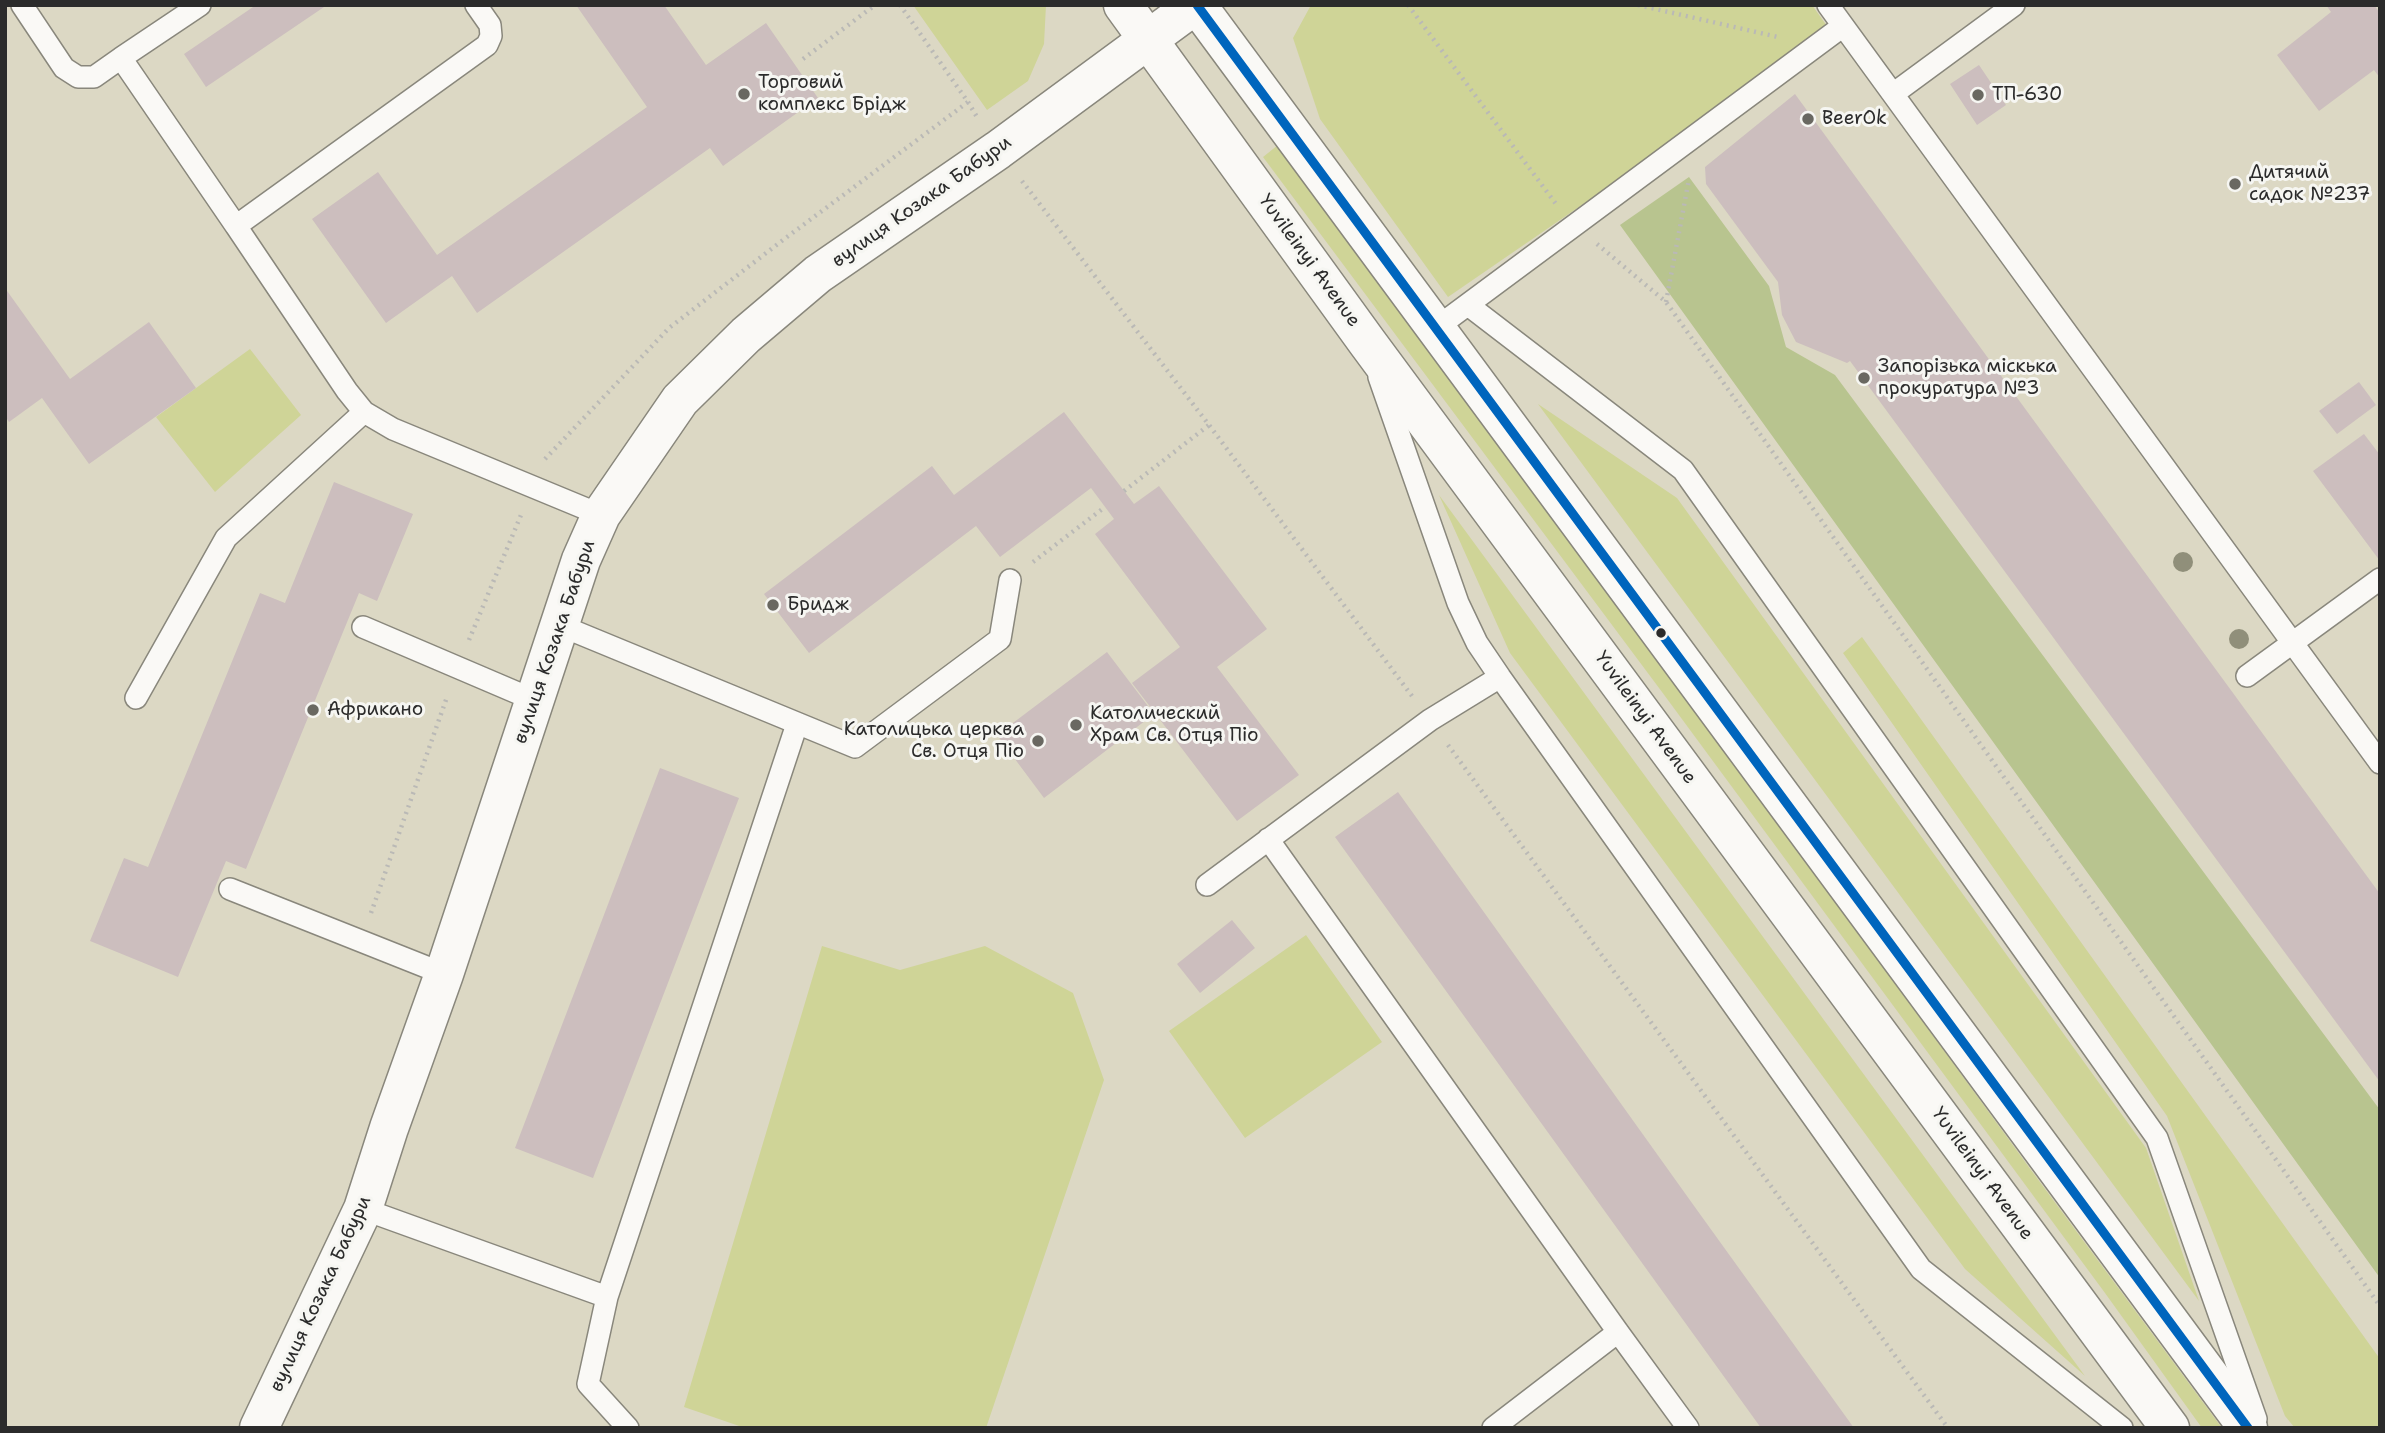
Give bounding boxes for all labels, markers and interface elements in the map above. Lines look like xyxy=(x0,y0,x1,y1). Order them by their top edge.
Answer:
place label: Торговий комплекс Брідж xyxy=(758,72,906,116)
place label: ТП-630 xyxy=(1992,84,2062,106)
marker: Торговий комплекс Брідж xyxy=(736,86,752,102)
marker: ТП-630 xyxy=(1970,87,1986,103)
place label: BeerOk xyxy=(1822,108,1887,130)
marker: BeerOk xyxy=(1800,111,1816,127)
street label: вулиця Козака Бабури xyxy=(828,131,1016,273)
place label: Дитячий садок №237 xyxy=(2249,162,2370,206)
marker: Дитячий садок №237 xyxy=(2227,176,2243,192)
street label: Yuvileinyi Avenue xyxy=(1253,190,1365,332)
place label: Запорізька міскька прокуратура №3 xyxy=(1878,356,2057,400)
marker: Запорізька міскька прокуратура №3 xyxy=(1856,370,1872,386)
street label: вулиця Козака Бабури xyxy=(509,537,601,747)
place label: Бридж xyxy=(787,594,849,616)
marker: Бридж xyxy=(765,597,781,613)
unlabelled marker xyxy=(1654,626,1668,640)
street label: Yuvileinyi Avenue xyxy=(1589,647,1701,789)
place label: Африкано xyxy=(327,699,423,721)
marker: Африкано xyxy=(305,702,321,718)
place label: Католический Храм Св. Отця Піо xyxy=(1090,703,1259,747)
marker: Католический Храм Св. Отця Піо xyxy=(1068,717,1084,733)
place label: Католицька церква Св. Отця Піо xyxy=(844,719,1024,763)
marker: Католицька церква Св. Отця Піо xyxy=(1030,733,1046,749)
street label: Yuvileinyi Avenue xyxy=(1926,1103,2038,1245)
street label: вулиця Козака Бабури xyxy=(265,1192,377,1396)

